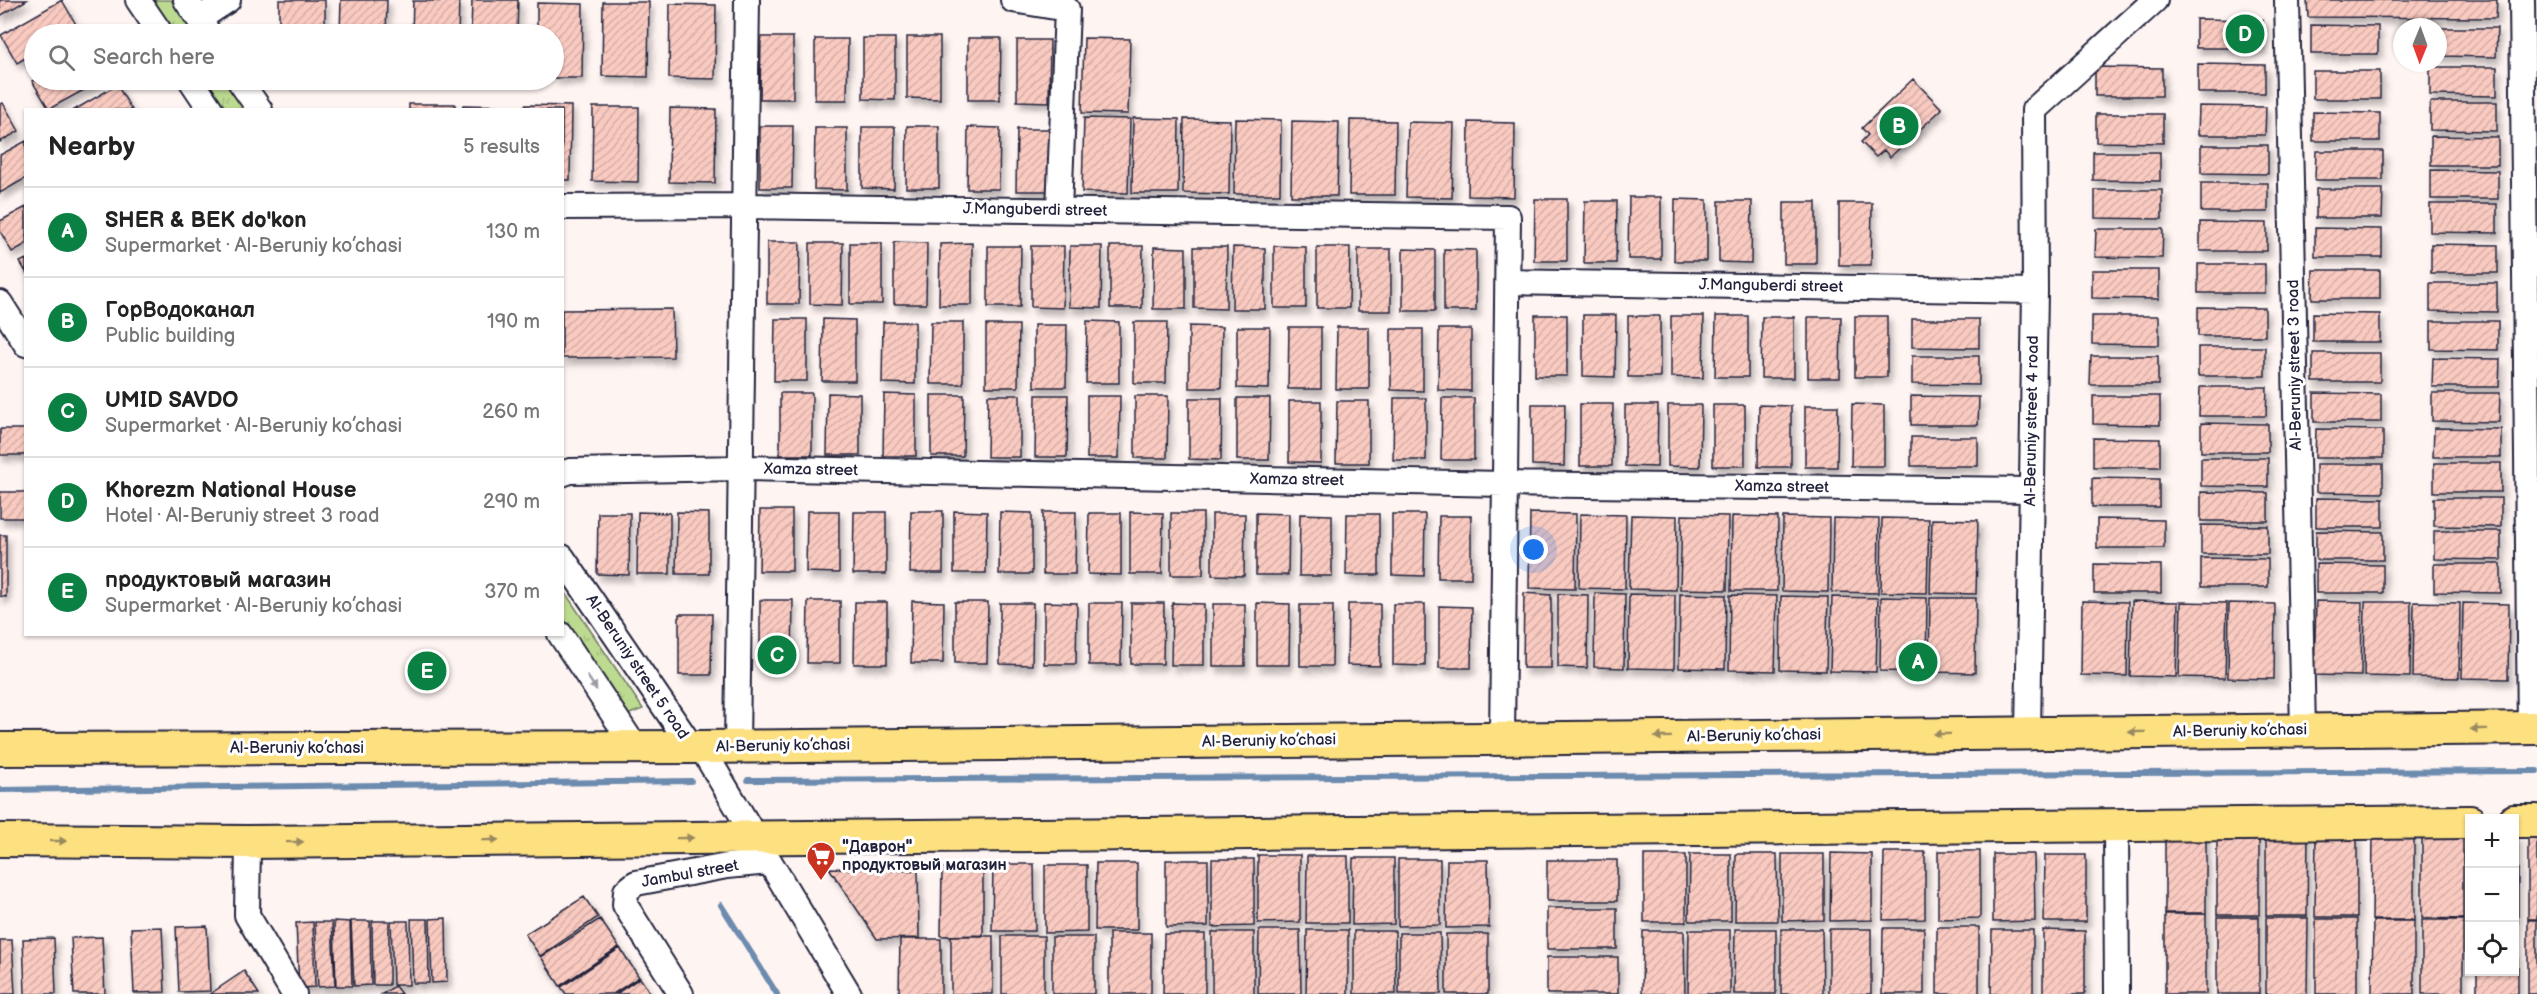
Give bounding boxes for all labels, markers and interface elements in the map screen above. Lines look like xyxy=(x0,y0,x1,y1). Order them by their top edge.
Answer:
pin: D xyxy=(2226,12,2264,57)
north arrow xyxy=(2393,18,2447,72)
search box xyxy=(24,24,564,90)
icon: search xyxy=(45,41,78,74)
text: Search here xyxy=(93,44,215,71)
pin: B xyxy=(1880,104,1918,148)
text: Nearby xyxy=(48,132,135,163)
text: 5 results xyxy=(463,135,540,159)
street label: J.Manguberdi street xyxy=(963,199,1107,221)
text: SHER & BEK do'kon xyxy=(105,207,307,234)
text: A xyxy=(61,220,74,244)
text: 130 m xyxy=(486,220,540,244)
text: Supermarket · Al-Beruniy ko’chasi xyxy=(105,234,402,258)
street label: J.Manguberdi street xyxy=(1699,275,1843,297)
street label: Al-Beruniy street 3 road xyxy=(2284,279,2306,451)
text: ГорВодоканал xyxy=(105,297,255,324)
text: B xyxy=(60,310,75,334)
text: 190 m xyxy=(487,310,540,334)
text: Public building xyxy=(105,324,235,348)
street label: Al-Beruniy street 4 road xyxy=(2021,335,2043,507)
text: UMID SAVDO xyxy=(105,387,238,414)
text: C xyxy=(60,400,75,424)
text: 260 m xyxy=(482,400,540,424)
text: Supermarket · Al-Beruniy ko’chasi xyxy=(105,414,402,438)
street label: Xamza street xyxy=(763,460,858,480)
street label: Xamza street xyxy=(1249,470,1344,490)
text: Khorezm National House xyxy=(105,477,356,504)
street label: Xamza street xyxy=(1734,477,1829,497)
text: D xyxy=(61,490,74,514)
text: 290 m xyxy=(483,490,540,514)
text: Hotel · Al-Beruniy street 3 road xyxy=(105,504,379,528)
your location xyxy=(1519,535,1548,564)
text: продуктовый магазин xyxy=(105,567,331,594)
text: E xyxy=(61,580,74,604)
text: 370 m xyxy=(484,580,540,604)
street label: Al-Beruniy street 5 road xyxy=(581,591,693,743)
text: Supermarket · Al-Beruniy ko’chasi xyxy=(105,594,402,618)
pin: C xyxy=(758,632,796,678)
pin: A xyxy=(1898,640,1938,684)
pin: E xyxy=(408,648,446,694)
one-way arrow xyxy=(587,675,598,691)
street label: Al-Beruniy ko’chasi xyxy=(2173,720,2307,742)
one-way arrow xyxy=(2469,724,2488,733)
street label: Al-Beruniy ko’chasi xyxy=(1687,725,1821,747)
one-way arrow xyxy=(2127,727,2146,737)
one-way arrow xyxy=(1932,729,1951,739)
street label: Al-Beruniy ko’chasi xyxy=(1202,730,1336,752)
one-way arrow xyxy=(1653,732,1672,742)
street label: Al-Beruniy ko’chasi xyxy=(716,735,850,757)
street label: Al-Beruniy ko’chasi xyxy=(230,739,364,758)
map controls xyxy=(2465,814,2519,976)
button: + xyxy=(2465,814,2519,868)
one-way arrow xyxy=(676,833,695,843)
one-way arrow xyxy=(481,835,500,845)
one-way arrow xyxy=(49,836,68,846)
one-way arrow xyxy=(286,837,305,847)
place label: "Даврон" продуктовый магазин xyxy=(842,838,1007,875)
supermarket icon: "Даврон" продуктовый магазин xyxy=(805,840,837,882)
street label: Jambul street xyxy=(640,856,740,892)
button: − xyxy=(2465,868,2519,922)
button: locate xyxy=(2465,922,2519,976)

